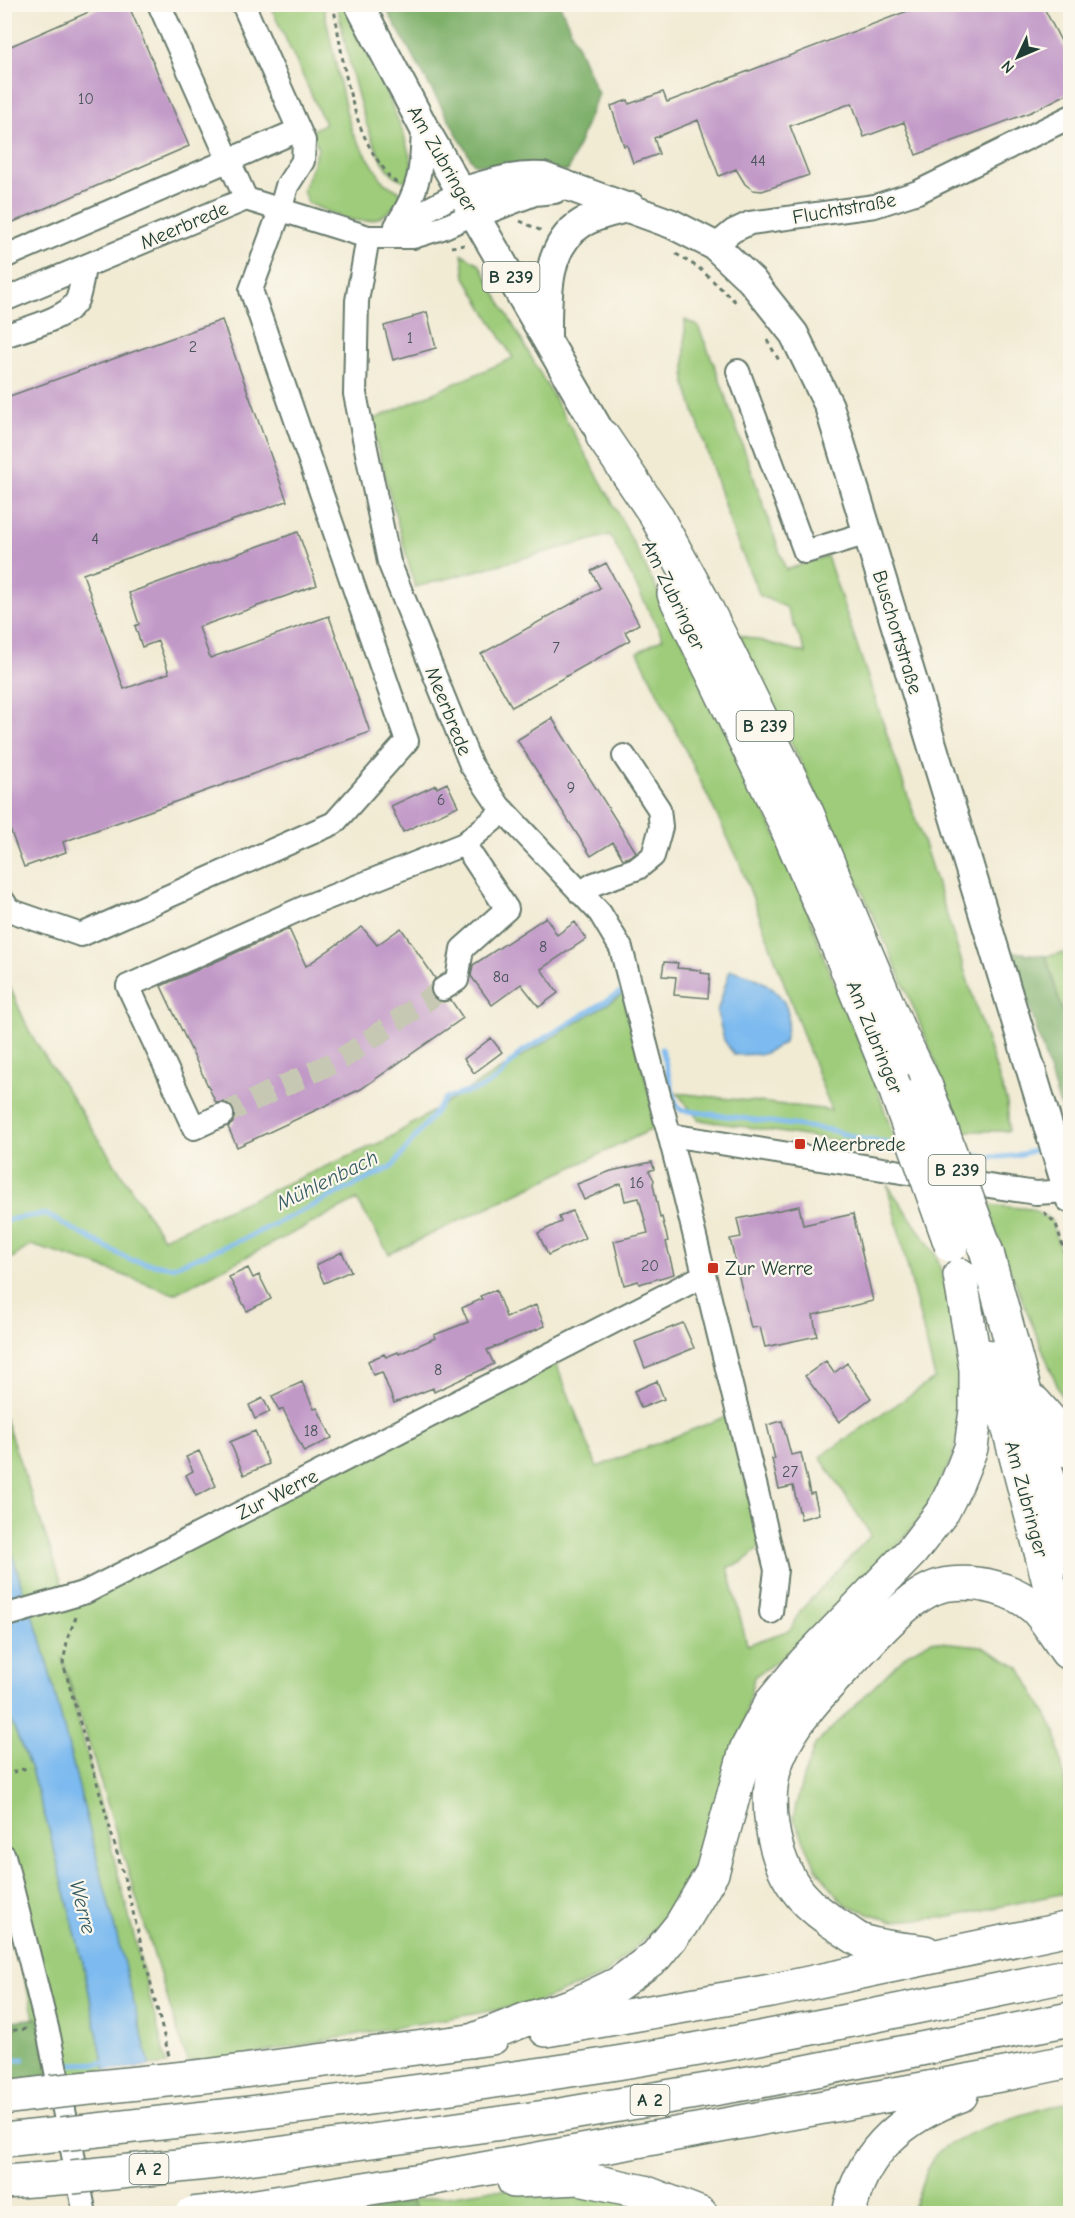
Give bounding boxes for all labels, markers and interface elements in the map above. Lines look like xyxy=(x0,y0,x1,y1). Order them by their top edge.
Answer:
north arrow xyxy=(988,27,1048,87)
text: N xyxy=(998,57,1018,77)
house number: 10 xyxy=(78,90,94,108)
street label: Am Zubringer xyxy=(403,102,482,217)
house number: 44 xyxy=(750,152,766,170)
street label: Fluchtstraße xyxy=(791,188,898,229)
street label: Meerbrede xyxy=(137,197,232,254)
road number: B 239 xyxy=(482,262,540,292)
house number: 1 xyxy=(407,329,413,347)
house number: 2 xyxy=(189,338,197,356)
house number: 4 xyxy=(91,530,99,548)
street label: Am Zubringer xyxy=(637,536,710,654)
street label: Buschortstraße xyxy=(868,568,927,697)
house number: 7 xyxy=(552,639,560,657)
street label: Meerbrede xyxy=(420,663,477,759)
road number: B 239 xyxy=(736,711,794,741)
house number: 9 xyxy=(567,779,575,797)
house number: 6 xyxy=(437,791,445,809)
house number: 8 xyxy=(539,938,547,956)
house number: 8a xyxy=(493,968,509,986)
street label: Am Zubringer xyxy=(841,977,908,1097)
place label: Meerbrede xyxy=(812,1133,906,1156)
marker: Meerbrede xyxy=(793,1137,807,1151)
water label: Mühlenbach xyxy=(271,1145,382,1215)
road number: B 239 xyxy=(928,1155,986,1185)
house number: 16 xyxy=(629,1174,645,1192)
house number: 20 xyxy=(641,1257,659,1275)
place label: Zur Werre xyxy=(725,1257,813,1280)
marker: Zur Werre xyxy=(706,1261,720,1275)
house number: 8 xyxy=(434,1361,442,1379)
house number: 18 xyxy=(304,1422,318,1440)
street label: Am Zubringer xyxy=(1000,1438,1053,1560)
house number: 27 xyxy=(782,1463,798,1481)
street label: Zur Werre xyxy=(233,1464,322,1525)
water label: Werre xyxy=(65,1878,101,1937)
road number: A 2 xyxy=(630,2085,670,2115)
road number: A 2 xyxy=(130,2154,168,2184)

